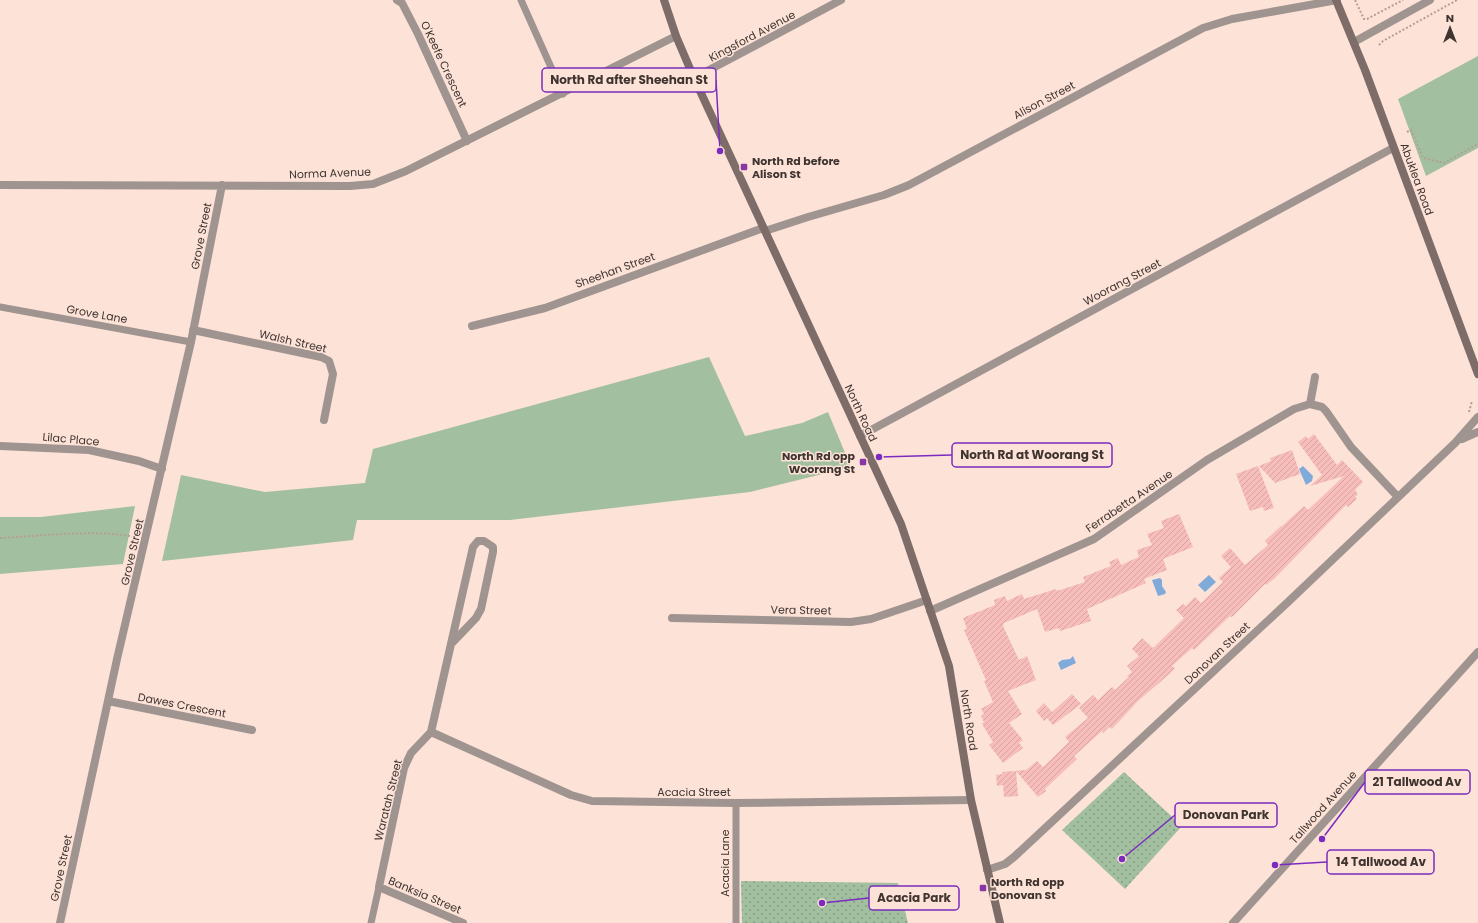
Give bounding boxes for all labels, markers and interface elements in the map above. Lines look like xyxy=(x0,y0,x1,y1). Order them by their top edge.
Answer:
street label: Kingsford Avenue xyxy=(706,6,798,66)
north arrow xyxy=(1430,8,1470,48)
text: N xyxy=(1446,10,1454,26)
street label: O'Keefe Crescent xyxy=(417,18,471,110)
callout: North Rd after Sheehan St xyxy=(542,68,716,92)
text: North Rd after Sheehan St xyxy=(550,71,708,88)
street label: Alison Street xyxy=(1010,77,1078,123)
street label: Abuklea Road xyxy=(1396,141,1438,217)
place label: North Rd before Alison St xyxy=(752,153,840,182)
marker: North Rd before Alison St xyxy=(739,162,749,172)
street label: Norma Avenue xyxy=(289,164,371,182)
street label: Grove Street xyxy=(187,201,215,271)
street label: Sheehan Street xyxy=(573,248,657,292)
street label: Woorang Street xyxy=(1080,255,1164,309)
street label: Grove Lane xyxy=(65,301,129,327)
street label: Walsh Street xyxy=(258,325,328,357)
street label: North Road xyxy=(841,382,881,444)
street label: Lilac Place xyxy=(42,429,100,449)
callout: North Rd at Woorang St xyxy=(952,443,1112,467)
text: North Rd at Woorang St xyxy=(960,446,1104,463)
place label: North Rd opp Woorang St xyxy=(782,448,856,477)
marker: North Rd opp Woorang St xyxy=(858,457,868,467)
street label: Ferrabetta Avenue xyxy=(1082,466,1176,536)
street label: Grove Street xyxy=(117,517,147,587)
street label: Vera Street xyxy=(770,601,832,619)
street label: Donovan Street xyxy=(1181,618,1253,688)
street label: North Road xyxy=(956,688,982,752)
street label: Dawes Crescent xyxy=(137,689,227,721)
street label: Waratah Street xyxy=(370,758,406,842)
street label: Tallwood Avenue xyxy=(1286,767,1360,847)
callout: 21 Tallwood Av xyxy=(1365,770,1470,794)
text: 21 Tallwood Av xyxy=(1373,773,1462,790)
street label: Acacia Street xyxy=(657,784,731,800)
callout: Donovan Park xyxy=(1175,803,1277,827)
text: Donovan Park xyxy=(1183,806,1270,823)
street label: Acacia Lane xyxy=(717,829,733,897)
street label: Grove Street xyxy=(46,833,76,903)
callout: 14 Tallwood Av xyxy=(1327,850,1434,874)
text: 14 Tallwood Av xyxy=(1336,853,1427,870)
street label: Banksia Street xyxy=(386,872,464,918)
place label: North Rd opp Donovan St xyxy=(991,874,1065,903)
marker: North Rd opp Donovan St xyxy=(978,883,988,893)
callout: Acacia Park xyxy=(869,886,959,910)
text: Acacia Park xyxy=(877,889,952,906)

